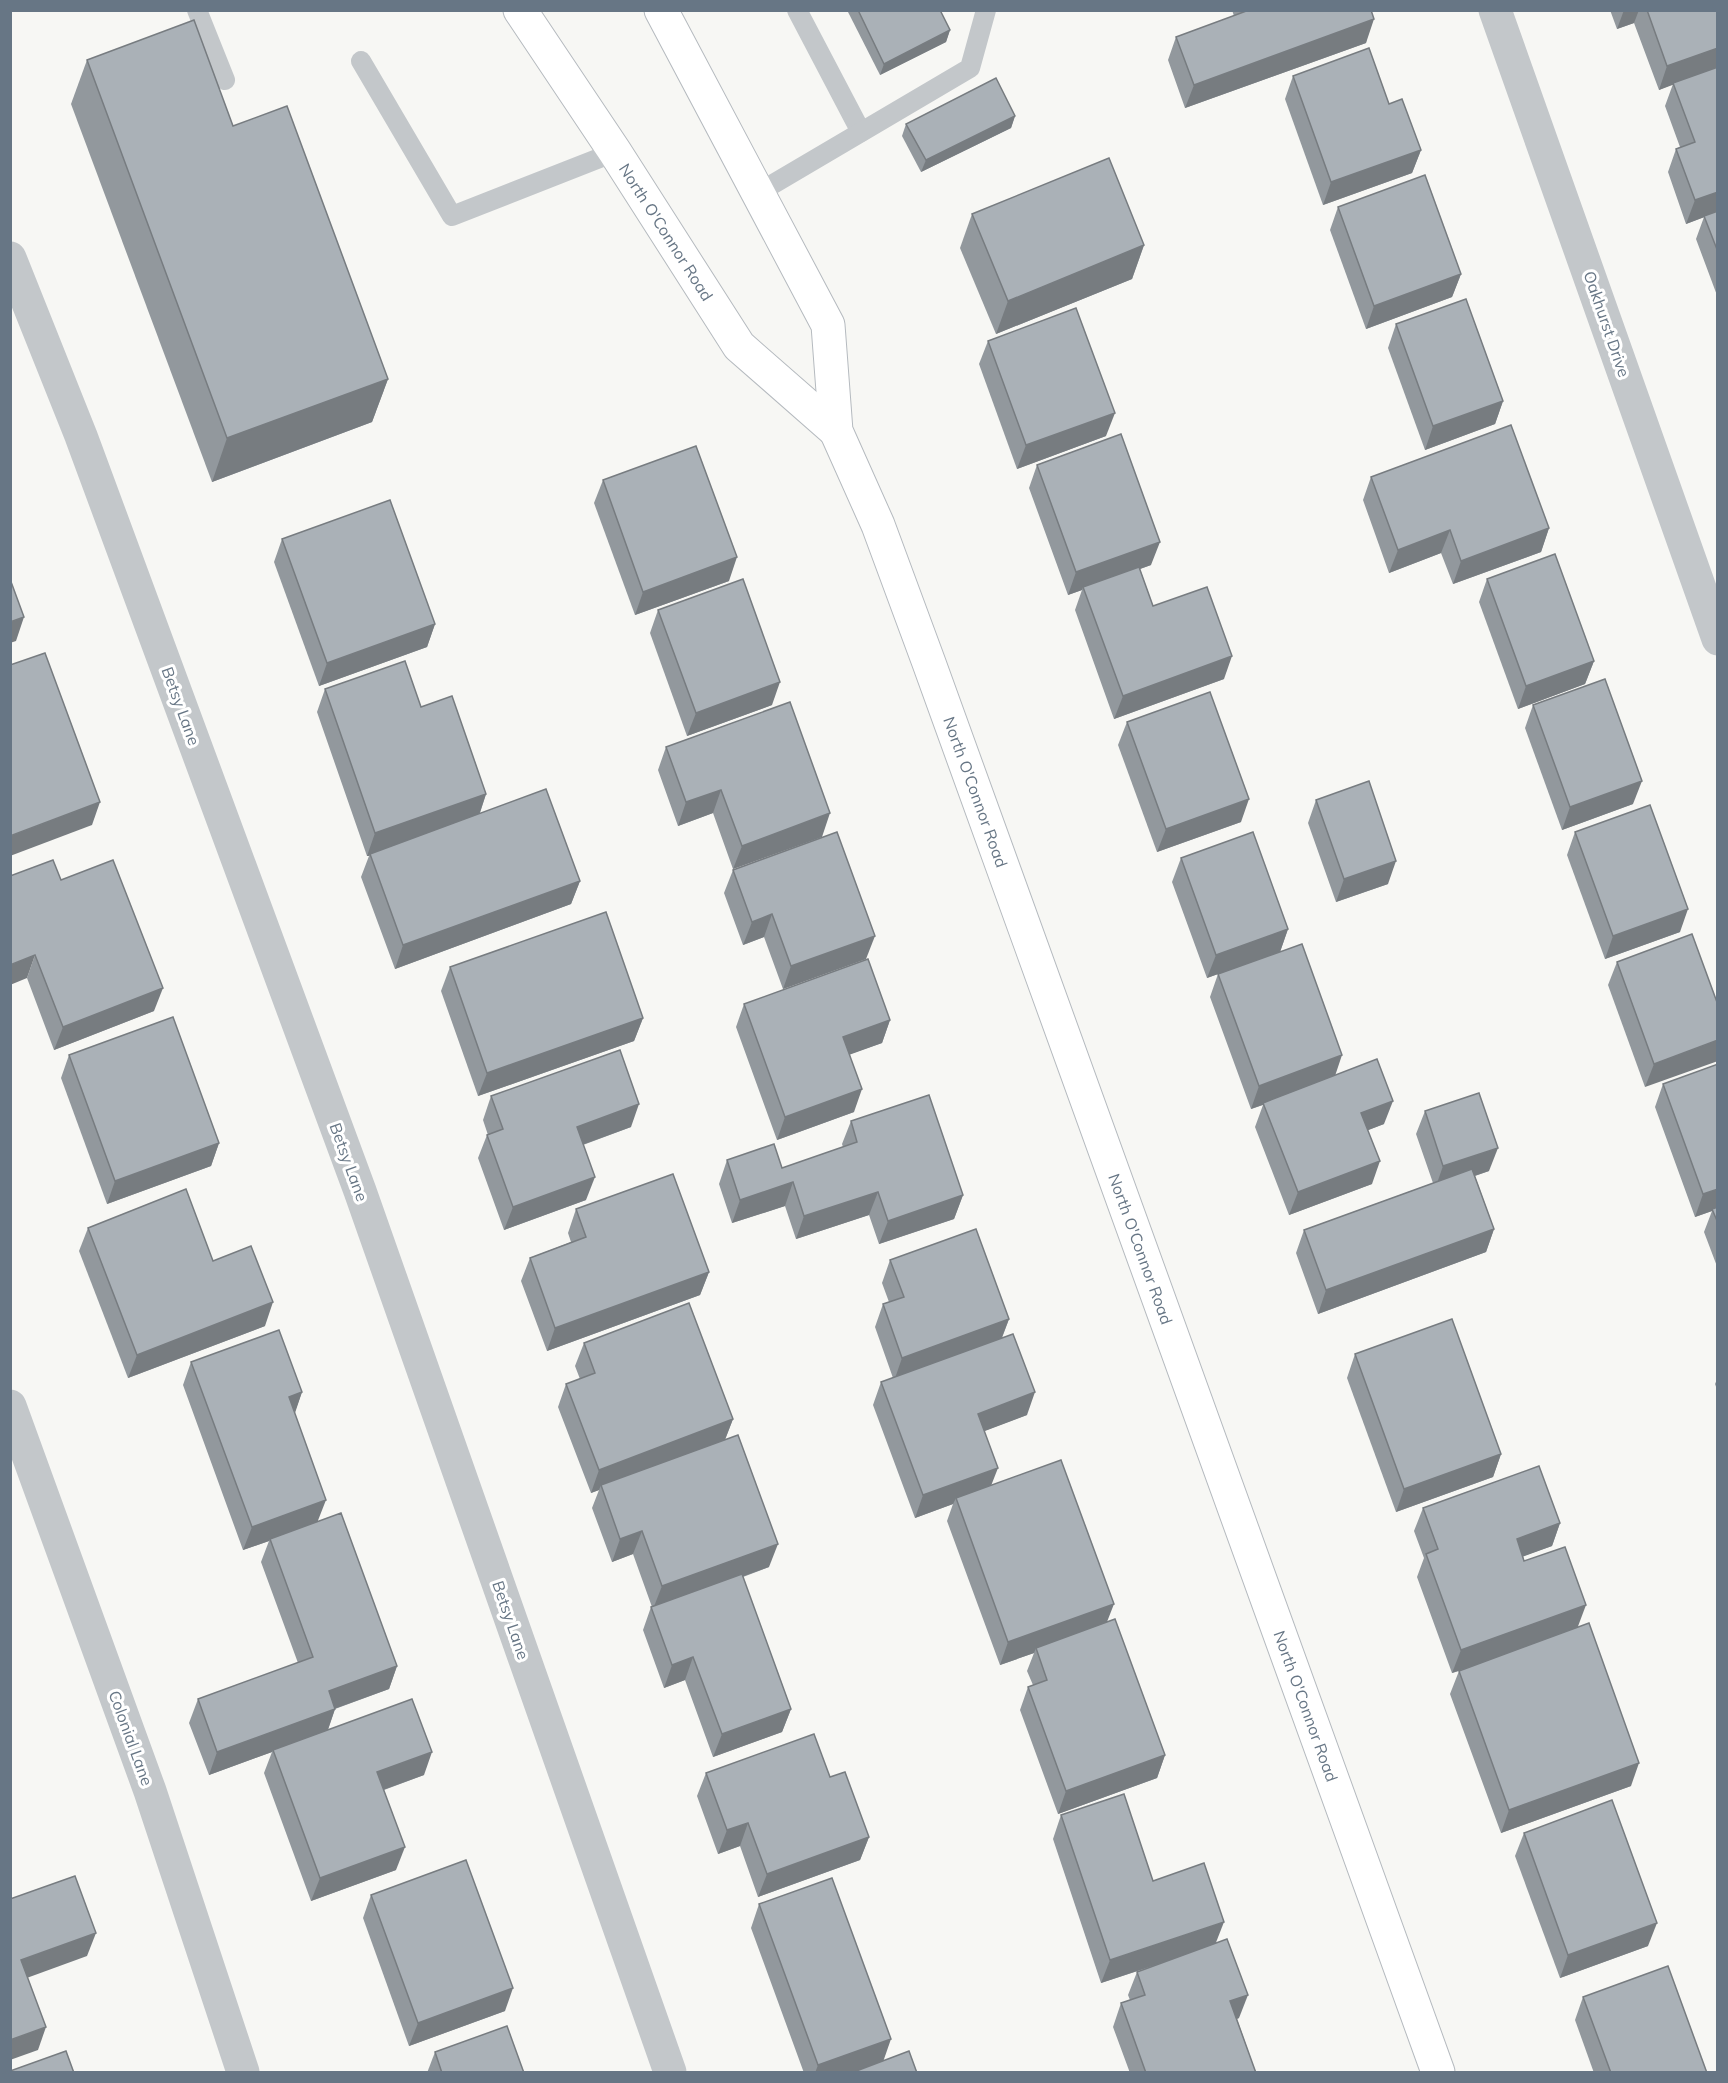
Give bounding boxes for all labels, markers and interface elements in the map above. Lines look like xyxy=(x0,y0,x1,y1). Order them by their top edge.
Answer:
street label: North O'Connor Road xyxy=(615,160,718,305)
street label: Oakhurst Drive xyxy=(1580,268,1634,380)
street label: Betsy Lane xyxy=(158,664,204,748)
street label: North O'Connor Road xyxy=(939,714,1012,870)
street label: Betsy Lane xyxy=(326,1120,372,1204)
street label: North O'Connor Road xyxy=(1104,1171,1177,1327)
street label: Betsy Lane xyxy=(488,1578,534,1662)
street label: North O'Connor Road xyxy=(1269,1628,1342,1784)
street label: Colonial Lane xyxy=(105,1688,157,1788)

